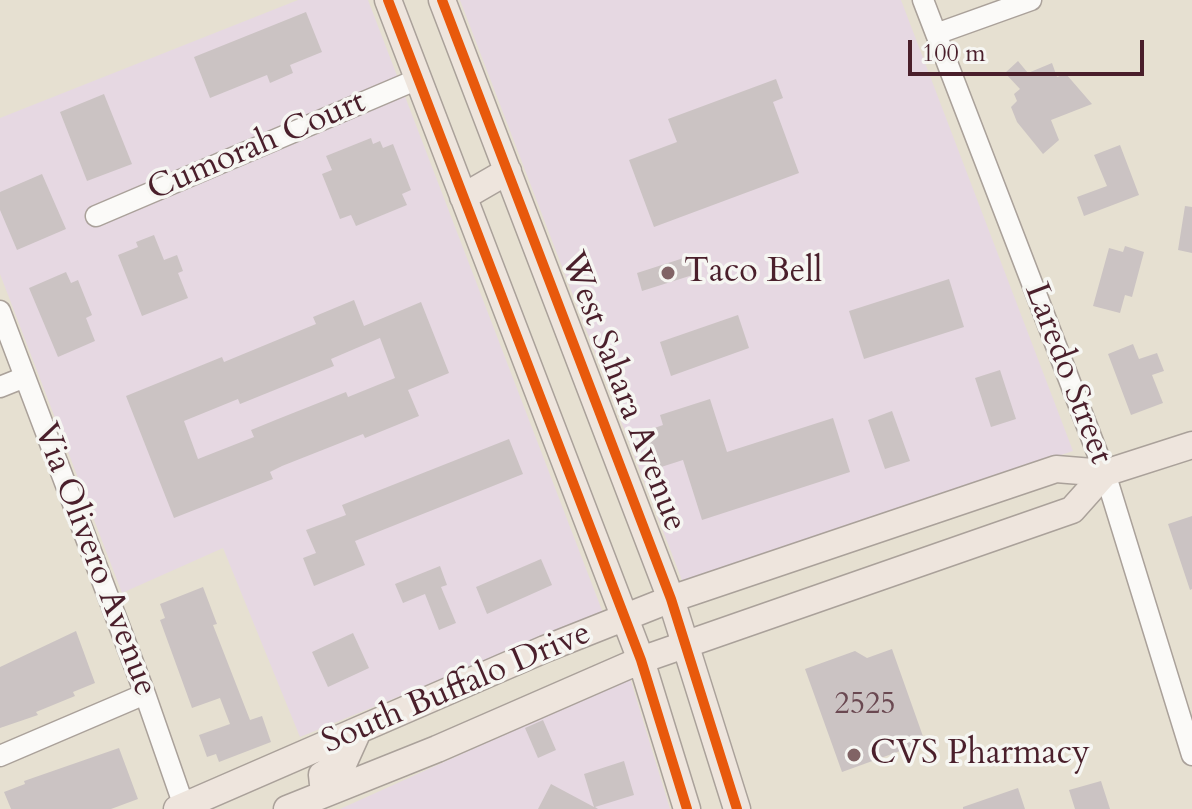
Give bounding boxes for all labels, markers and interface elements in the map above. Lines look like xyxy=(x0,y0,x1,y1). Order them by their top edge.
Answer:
scale bar xyxy=(912,24,1148,74)
text: 100 m xyxy=(922,37,986,70)
street label: Cumorah Court xyxy=(142,83,372,211)
street label: West Sahara Avenue xyxy=(550,247,694,537)
place label: Taco Bell xyxy=(684,253,822,293)
marker: Taco Bell xyxy=(659,264,677,282)
street label: Laredo Street xyxy=(1014,278,1120,470)
street label: Via Olivero Avenue xyxy=(23,418,165,702)
street label: South Buffalo Drive xyxy=(317,614,597,764)
house number: 2525 xyxy=(834,688,896,724)
place label: CVS Pharmacy xyxy=(870,735,1090,775)
marker: CVS Pharmacy xyxy=(845,746,863,764)

